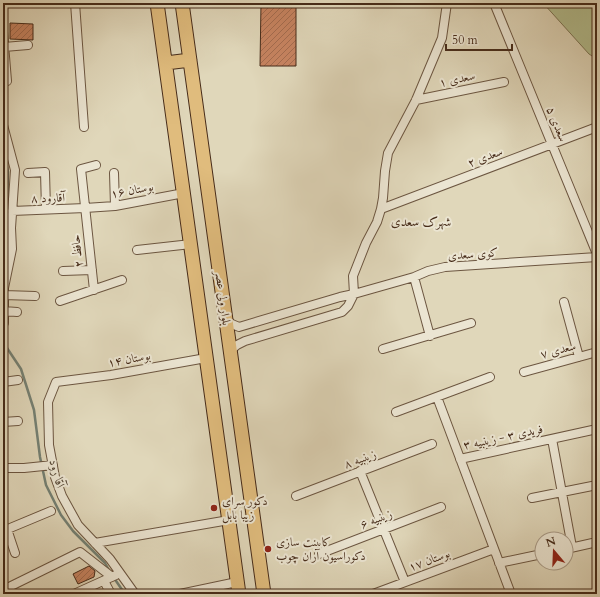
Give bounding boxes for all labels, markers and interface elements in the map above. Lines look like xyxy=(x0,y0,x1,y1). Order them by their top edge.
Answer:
scale bar xyxy=(446,26,512,52)
text: 50 m xyxy=(452,32,479,48)
street label: سعدی ۱ xyxy=(438,67,477,91)
street label: سعدی ۵ xyxy=(543,104,571,144)
street label: سعدی ۲ xyxy=(465,143,505,171)
street label: بوستان ۱۶ xyxy=(109,178,155,202)
street label: آقارود ۸ xyxy=(31,189,67,207)
district label: شهرک سعدی xyxy=(391,213,451,231)
street label: حافظ ۲ xyxy=(67,234,87,268)
street label: کوی سعدی xyxy=(447,244,499,264)
street label: بلوار ولی عصر xyxy=(211,268,235,326)
street label: سعدی ۷ xyxy=(538,338,578,362)
street label: بوستان ۱۴ xyxy=(106,347,152,371)
street label: فریدی ۳ - زینبیه ۳ xyxy=(462,421,544,453)
street label: زینبیه ۸ xyxy=(342,446,379,472)
water label: آقا رود xyxy=(44,457,70,491)
place label: دکور سرای زیبا بابل xyxy=(222,493,268,524)
marker: دکور سرای زیبا بابل xyxy=(209,503,219,513)
street label: زینبیه ۶ xyxy=(358,506,395,532)
north arrow xyxy=(534,531,574,571)
text: N xyxy=(544,533,558,551)
place label: کابینت سازی دکوراسیون آران چوب xyxy=(276,534,366,564)
marker: کابینت سازی دکوراسیون آران چوب xyxy=(263,544,273,554)
street label: بوستان ۱۷ xyxy=(406,545,452,575)

